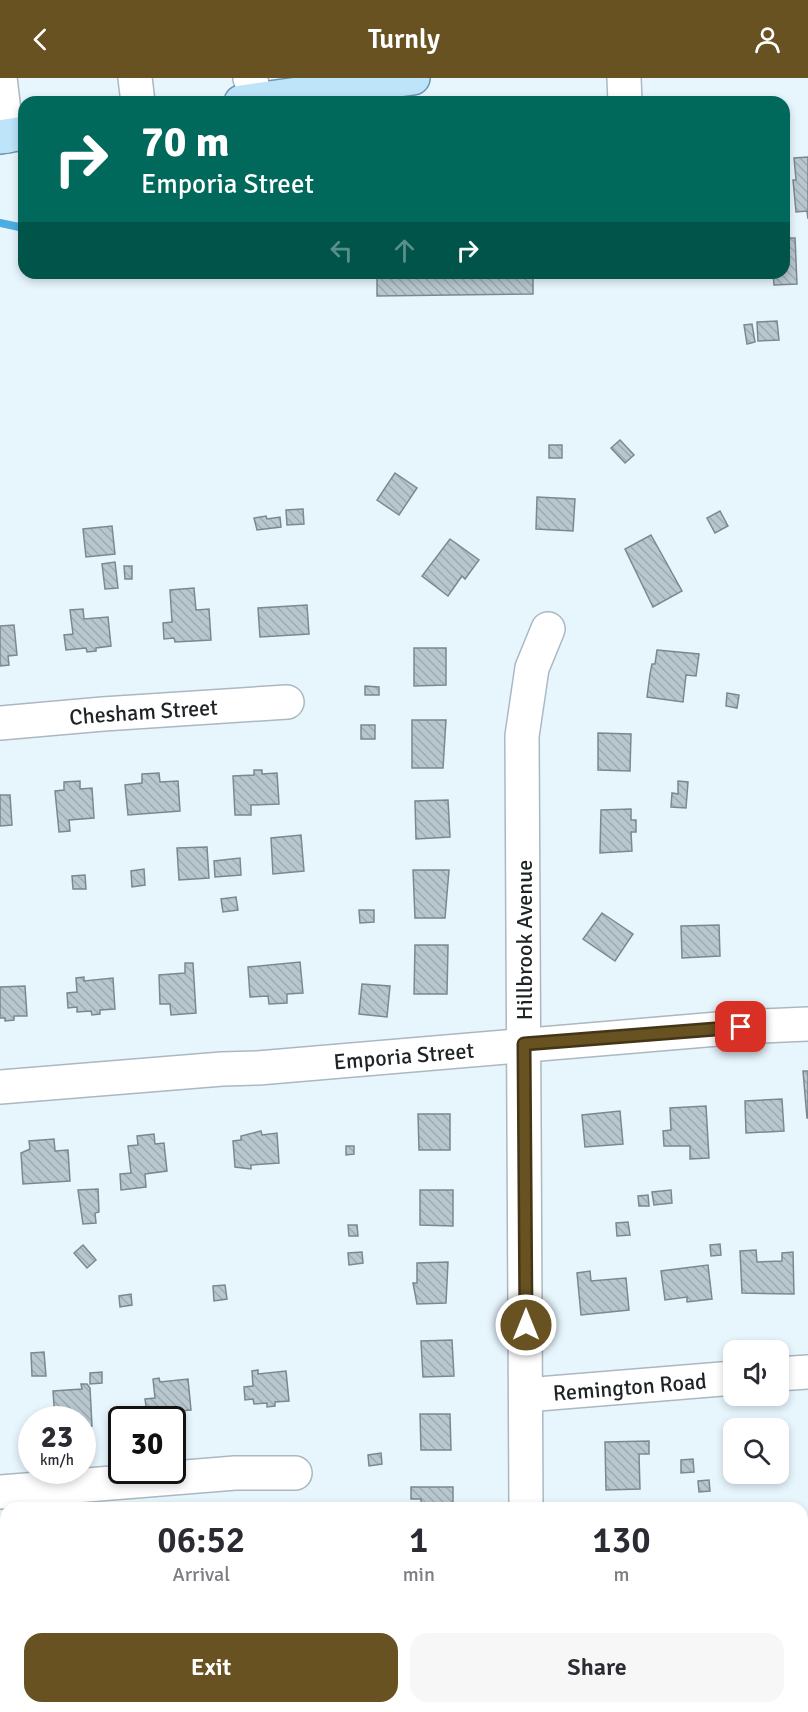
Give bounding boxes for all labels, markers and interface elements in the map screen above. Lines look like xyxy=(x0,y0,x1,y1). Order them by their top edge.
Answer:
icon: back xyxy=(24,23,57,56)
text: Turnly xyxy=(368,23,440,56)
icon: person xyxy=(751,23,784,56)
text: 70 m xyxy=(141,117,230,168)
icon: right xyxy=(42,120,120,198)
text: Emporia Street xyxy=(141,168,314,201)
icon: left xyxy=(325,234,358,267)
icon: ahead xyxy=(388,234,421,267)
icon: right xyxy=(451,234,484,267)
street label: Chesham Street xyxy=(68,694,219,731)
street label: Hillbrook Avenue xyxy=(511,860,538,1020)
pin xyxy=(715,1001,766,1052)
icon: arrive xyxy=(724,1010,757,1043)
street label: Emporia Street xyxy=(332,1037,475,1076)
position arrow xyxy=(494,1293,558,1357)
map controls xyxy=(723,1340,789,1484)
button: sound xyxy=(723,1340,789,1406)
street label: Remington Road xyxy=(552,1367,708,1407)
speed limit sign: 30 xyxy=(108,1406,186,1484)
button: search xyxy=(723,1418,789,1484)
text: 23 xyxy=(41,1419,73,1456)
text: km/h xyxy=(40,1451,74,1469)
text: 06:52 xyxy=(157,1518,245,1563)
text: 1 xyxy=(409,1518,429,1563)
text: 130 xyxy=(592,1518,651,1563)
text: Arrival xyxy=(173,1562,230,1587)
text: min xyxy=(403,1562,435,1587)
text: m xyxy=(613,1562,629,1587)
button: Exit xyxy=(24,1633,398,1702)
button: Share xyxy=(410,1633,784,1702)

